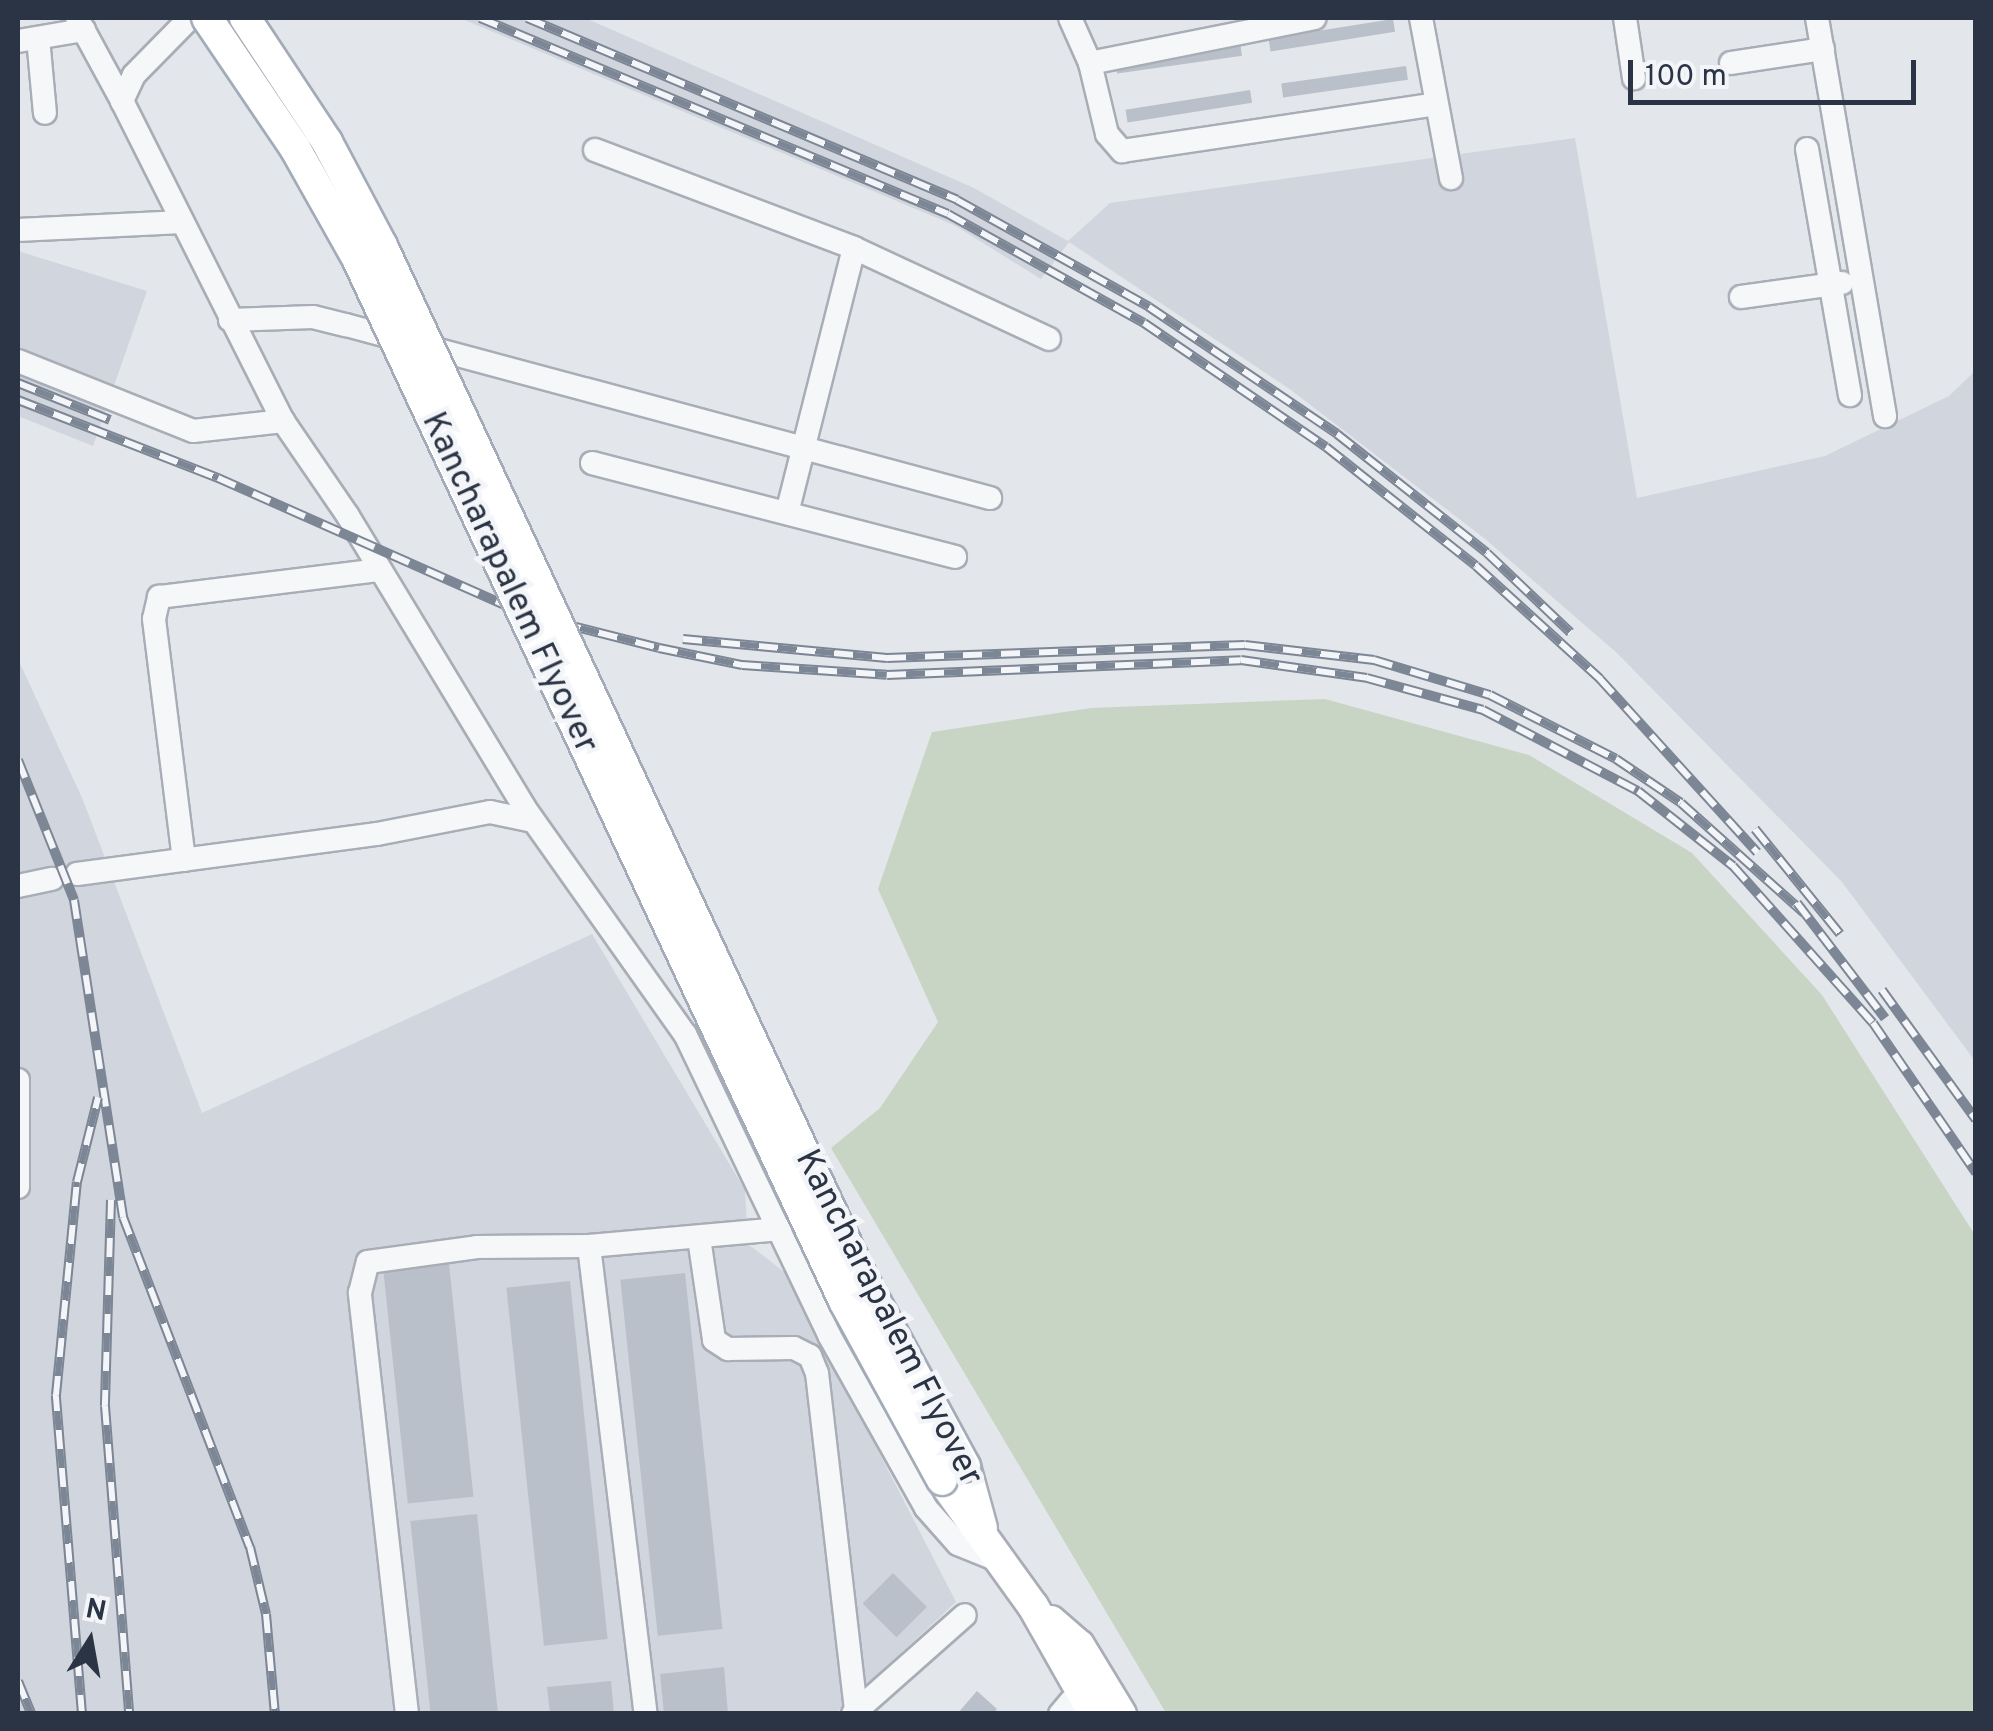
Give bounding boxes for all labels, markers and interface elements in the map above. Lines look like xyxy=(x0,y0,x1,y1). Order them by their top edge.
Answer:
scale bar xyxy=(1633,40,1920,102)
text: 100 m xyxy=(1645,59,1727,96)
street label: Kancharapalem Flyover xyxy=(411,406,607,760)
street label: Kancharapalem Flyover xyxy=(785,1143,991,1493)
north arrow xyxy=(40,1591,140,1691)
text: N xyxy=(82,1592,109,1631)

